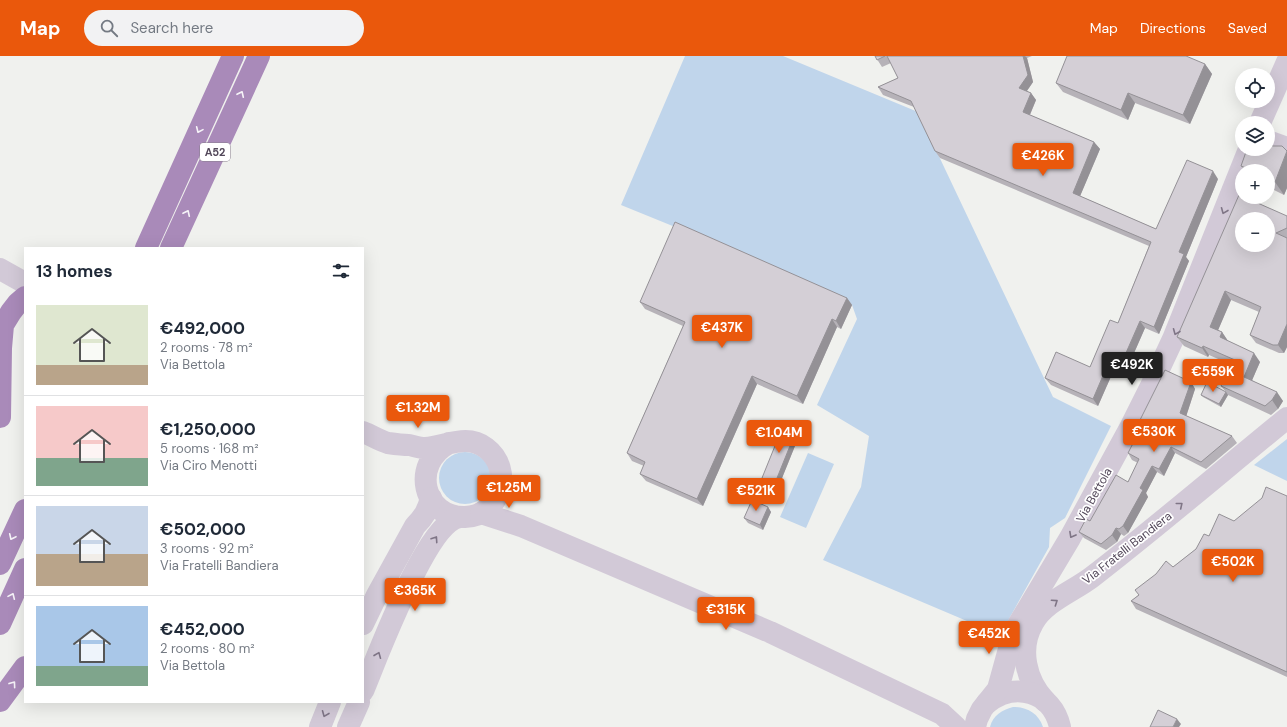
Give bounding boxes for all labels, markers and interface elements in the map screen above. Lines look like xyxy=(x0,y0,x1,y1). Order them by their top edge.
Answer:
search box xyxy=(84,10,364,46)
text: Map xyxy=(20,16,60,41)
icon: search xyxy=(98,17,120,39)
text: Search here xyxy=(130,18,213,38)
text: Map xyxy=(1090,19,1118,37)
text: Directions xyxy=(1140,19,1206,37)
text: Saved xyxy=(1228,19,1267,37)
map controls xyxy=(1235,68,1275,252)
button: locate xyxy=(1235,68,1275,108)
one-way arrow xyxy=(236,91,244,99)
button: layers xyxy=(1235,116,1275,156)
one-way arrow xyxy=(196,125,204,133)
road number: A52 xyxy=(200,143,230,161)
pin: €426K xyxy=(1015,143,1071,177)
text: €426K xyxy=(1022,147,1064,164)
button: + xyxy=(1235,164,1275,204)
one-way arrow xyxy=(1221,208,1229,215)
one-way arrow xyxy=(182,209,190,217)
button: − xyxy=(1235,212,1275,252)
text: 13 homes xyxy=(36,260,113,282)
icon: filters xyxy=(330,260,352,282)
pin: €437K xyxy=(694,315,750,349)
text: €492,000 xyxy=(160,317,245,339)
text: €437K xyxy=(701,319,743,336)
icon: home xyxy=(68,321,116,369)
one-way arrow xyxy=(1172,328,1180,335)
text: 2 rooms · 78 m² xyxy=(160,339,252,356)
pin: €492K xyxy=(1104,352,1160,386)
text: Via Bettola xyxy=(160,356,225,373)
text: €492K xyxy=(1111,356,1153,373)
pin: €559K xyxy=(1185,359,1241,393)
text: €559K xyxy=(1192,363,1234,380)
pin: €1.32M xyxy=(385,395,451,429)
text: €1.32M xyxy=(395,399,441,416)
text: €1,250,000 xyxy=(160,418,256,440)
pin: €530K xyxy=(1126,419,1182,453)
pin: €1.04M xyxy=(746,420,812,454)
icon: home xyxy=(68,422,116,470)
text: €530K xyxy=(1132,423,1176,440)
text: €1.04M xyxy=(756,424,802,441)
text: 5 rooms · 168 m² xyxy=(160,440,258,457)
text: Via Ciro Menotti xyxy=(160,457,257,474)
street label: Via Bettola xyxy=(1072,465,1116,525)
pin: €1.25M xyxy=(476,475,542,509)
pin: €521K xyxy=(728,478,784,512)
text: €1.25M xyxy=(486,479,532,496)
text: €521K xyxy=(737,482,776,499)
one-way arrow xyxy=(1175,503,1183,510)
street label: Via Fratelli Bandiera xyxy=(1079,508,1175,588)
text: €502,000 xyxy=(160,518,246,540)
icon: home xyxy=(68,522,116,570)
one-way arrow xyxy=(1069,530,1077,538)
one-way arrow xyxy=(9,534,17,541)
one-way arrow xyxy=(430,536,438,543)
text: 3 rooms · 92 m² xyxy=(160,540,253,557)
pin: €502K xyxy=(1205,549,1261,583)
text: €502K xyxy=(1211,553,1255,570)
text: Via Fratelli Bandiera xyxy=(160,557,279,574)
pin: €365K xyxy=(387,578,443,612)
text: €365K xyxy=(394,582,436,599)
one-way arrow xyxy=(8,593,16,600)
pin: €315K xyxy=(698,597,754,631)
one-way arrow xyxy=(1051,599,1058,607)
text: €315K xyxy=(706,601,746,618)
text: €452,000 xyxy=(160,618,245,640)
pin: €452K xyxy=(961,621,1017,655)
icon: home xyxy=(68,622,116,670)
text: €452K xyxy=(968,625,1010,642)
text: 2 rooms · 80 m² xyxy=(160,640,255,657)
one-way arrow xyxy=(373,652,381,659)
text: Via Bettola xyxy=(160,657,225,674)
one-way arrow xyxy=(8,681,15,688)
one-way arrow xyxy=(322,711,330,718)

